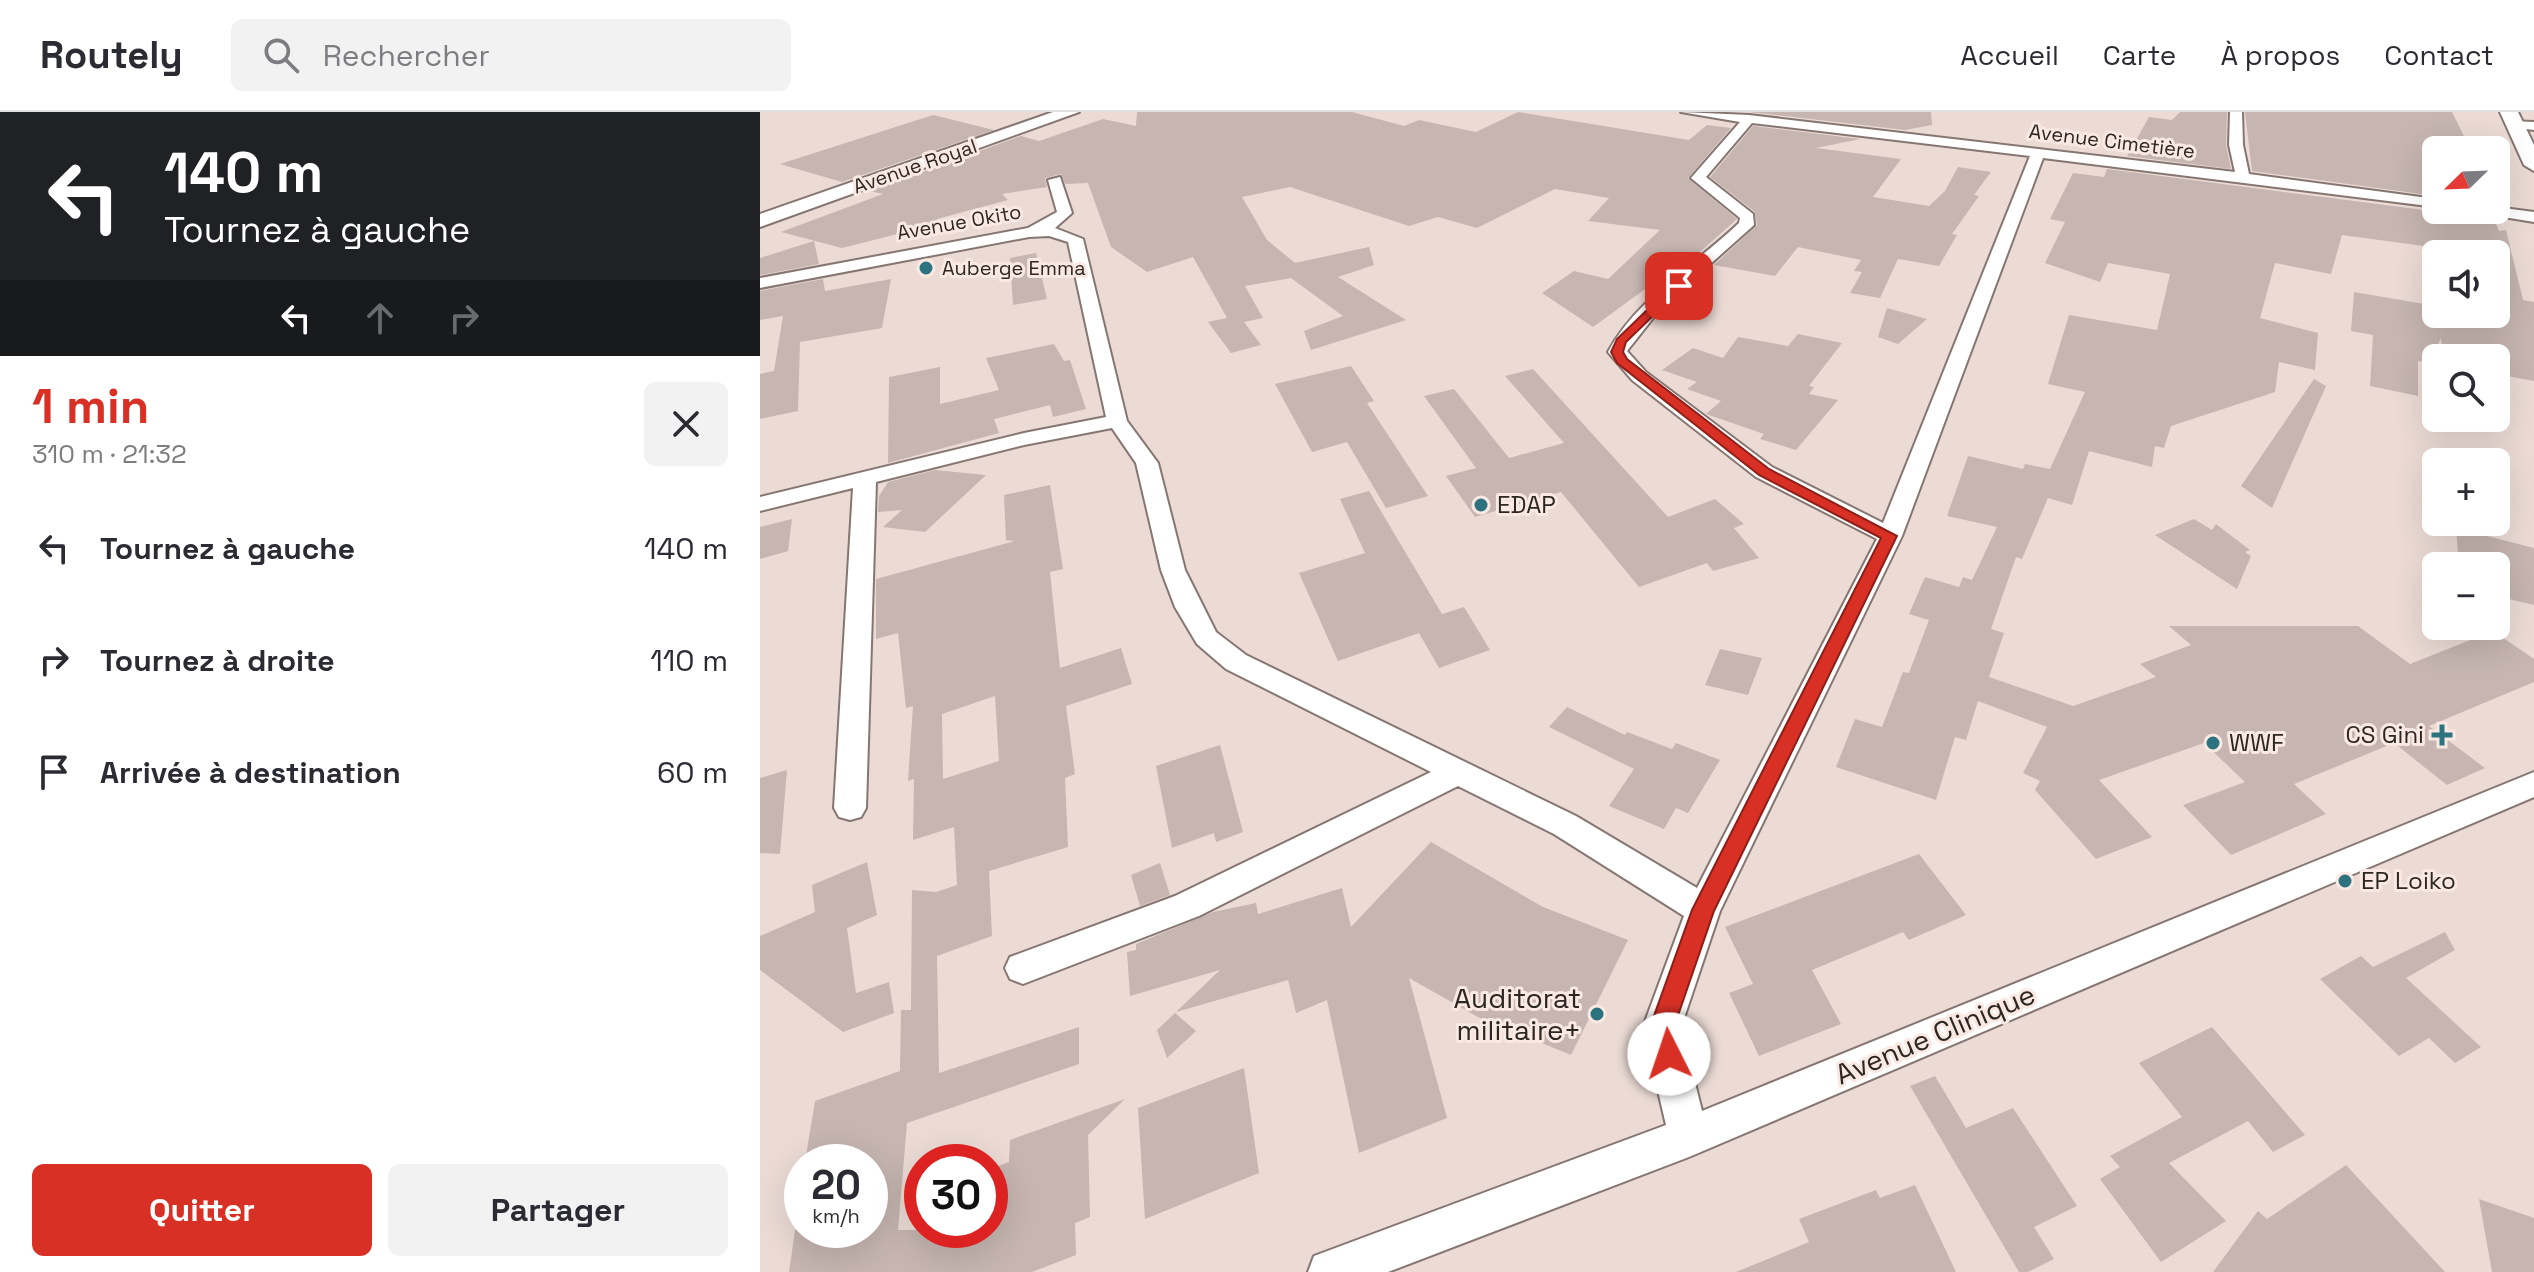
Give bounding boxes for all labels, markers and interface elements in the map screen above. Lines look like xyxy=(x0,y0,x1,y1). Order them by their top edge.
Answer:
search box xyxy=(231,19,791,91)
text: Routely xyxy=(40,31,183,79)
icon: search xyxy=(259,33,303,77)
text: Rechercher xyxy=(323,36,490,75)
text: Accueil xyxy=(1960,37,2059,73)
text: Carte xyxy=(2103,37,2176,73)
text: À propos xyxy=(2220,37,2340,73)
text: Contact xyxy=(2384,37,2494,73)
street label: Avenue Cimetière xyxy=(2027,118,2197,164)
street label: Avenue Royal xyxy=(850,133,980,199)
north arrow xyxy=(2422,136,2510,224)
map controls xyxy=(2422,136,2510,640)
text: 140 m xyxy=(164,137,323,208)
icon: left xyxy=(32,144,136,248)
street label: Avenue Okito xyxy=(895,198,1023,246)
text: Tournez à gauche xyxy=(164,207,470,253)
button: sound xyxy=(2422,240,2510,328)
pin xyxy=(1645,252,1713,320)
place label: Auberge Emma xyxy=(942,255,1086,281)
marker: Auberge Emma xyxy=(917,259,935,277)
icon: arrive xyxy=(1657,264,1701,308)
icon: left xyxy=(274,296,318,340)
icon: ahead xyxy=(358,296,402,340)
icon: right xyxy=(442,296,486,340)
button: search xyxy=(2422,344,2510,432)
text: 1 min xyxy=(32,376,149,437)
button: close xyxy=(644,382,728,466)
text: 310 m · 21:32 xyxy=(32,437,187,471)
button: + xyxy=(2422,448,2510,536)
place label: EDAP xyxy=(1497,489,1556,520)
marker: EDAP xyxy=(1472,496,1490,514)
icon: left xyxy=(32,526,76,570)
text: Tournez à gauche xyxy=(100,529,355,568)
text: 140 m xyxy=(644,529,728,568)
button: − xyxy=(2422,552,2510,640)
icon: right xyxy=(32,638,76,682)
text: Tournez à droite xyxy=(100,641,334,680)
text: 110 m xyxy=(650,641,728,680)
place label: CS Gini xyxy=(2345,719,2424,750)
marker: CS Gini xyxy=(2431,724,2453,746)
place label: WWF xyxy=(2229,727,2284,758)
marker: WWF xyxy=(2204,734,2222,752)
icon: arrive xyxy=(32,750,76,794)
text: Arrivée à destination xyxy=(100,753,401,792)
text: 60 m xyxy=(657,753,728,792)
place label: EP Loiko xyxy=(2361,865,2456,896)
marker: EP Loiko xyxy=(2336,872,2354,890)
street label: Avenue Clinique xyxy=(1830,976,2040,1092)
place label: Auditorat militaire+ xyxy=(1453,980,1581,1048)
marker: Auditorat militaire+ xyxy=(1588,1005,1606,1023)
position arrow xyxy=(1627,1012,1711,1096)
speed limit sign: 30 xyxy=(904,1144,1008,1248)
text: 20 xyxy=(811,1160,861,1211)
button: Quitter xyxy=(32,1164,372,1256)
button: Partager xyxy=(388,1164,728,1256)
text: km/h xyxy=(812,1203,860,1229)

